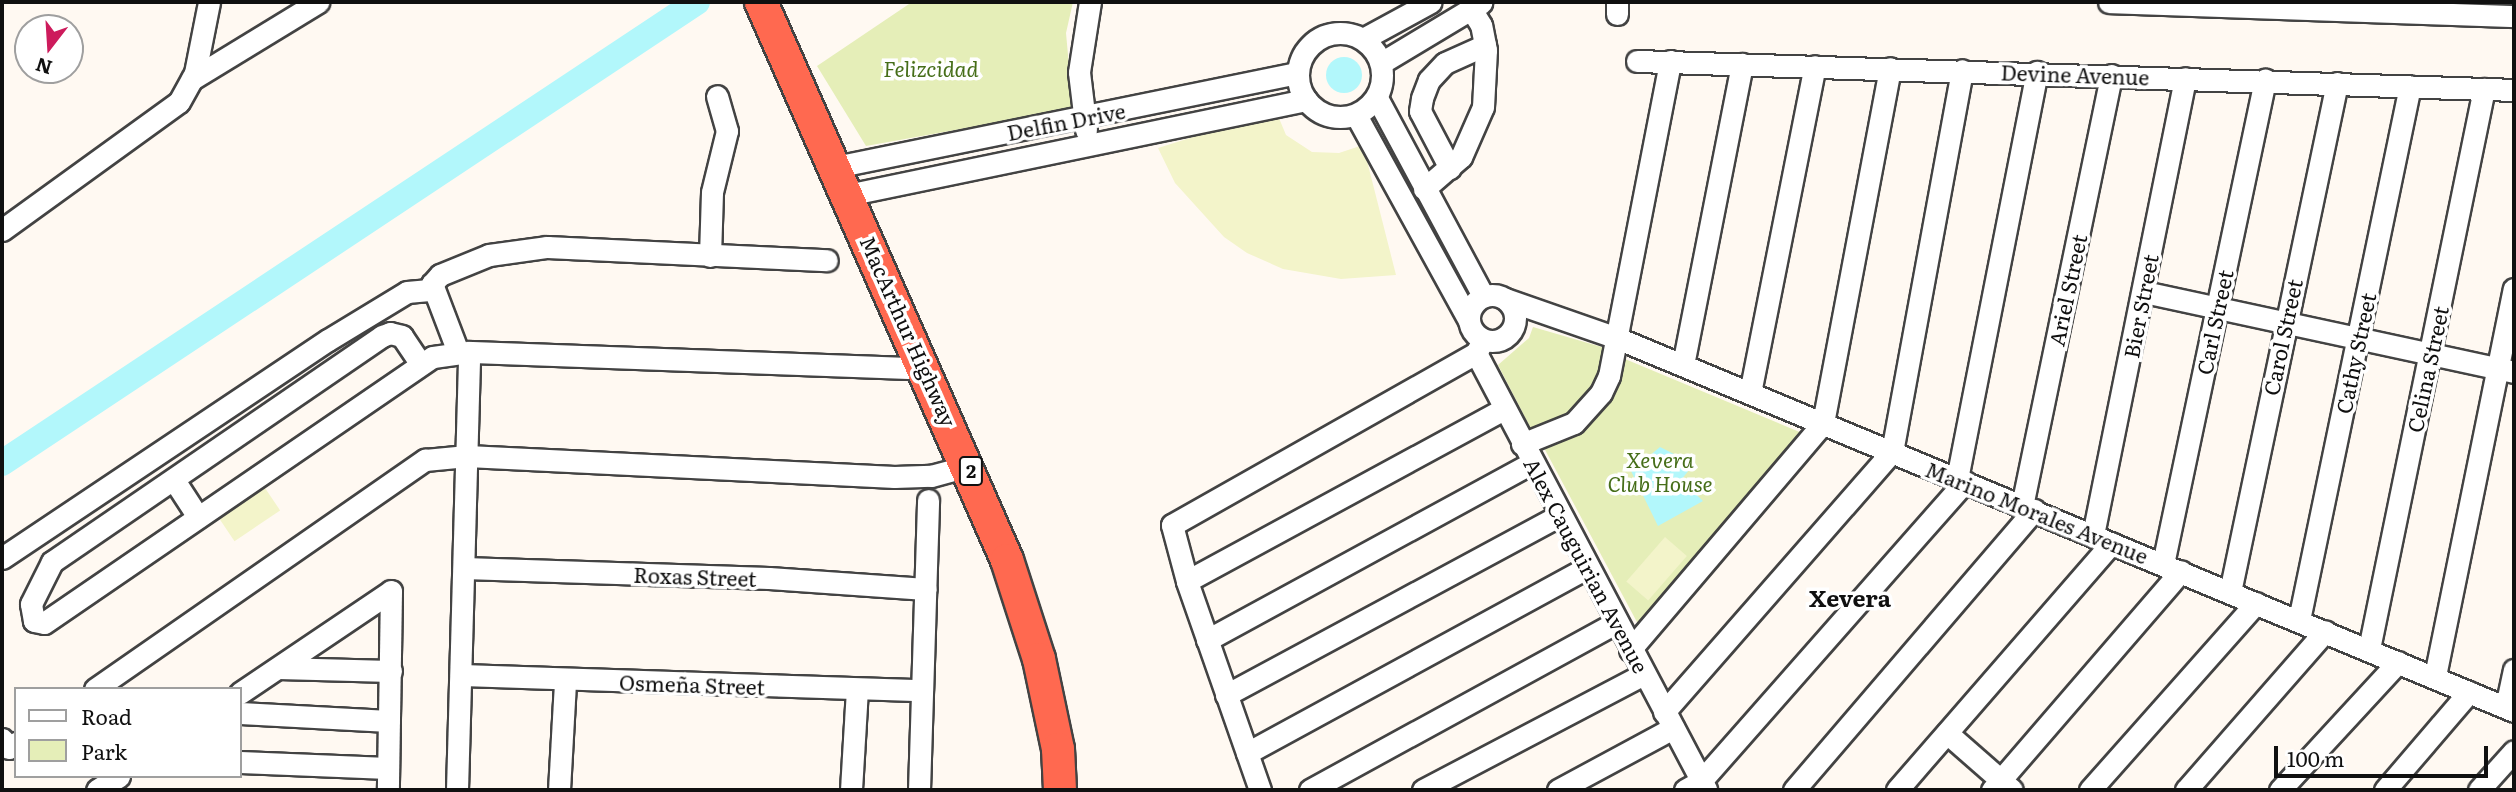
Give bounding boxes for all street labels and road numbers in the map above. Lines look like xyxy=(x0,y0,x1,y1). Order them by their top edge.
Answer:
street label: Devine Avenue xyxy=(2000,59,2150,89)
street label: Delfin Drive xyxy=(1005,97,1127,145)
street label: MacArthur Highway xyxy=(856,232,962,430)
street label: Ariel Street xyxy=(2043,232,2091,348)
street label: Bier Street xyxy=(2118,252,2162,360)
street label: Carl Street xyxy=(2191,267,2237,377)
street label: Carol Street xyxy=(2257,276,2307,398)
street label: Cathy Street xyxy=(2330,290,2380,416)
street label: Celina Street xyxy=(2401,303,2453,435)
street label: Alex Cauguirian Avenue xyxy=(1520,453,1654,677)
road number: 2 xyxy=(959,456,983,486)
street label: Marino Morales Avenue xyxy=(1922,456,2152,568)
street label: Roxas Street xyxy=(633,561,757,591)
street label: Osmeña Street xyxy=(619,669,765,699)

